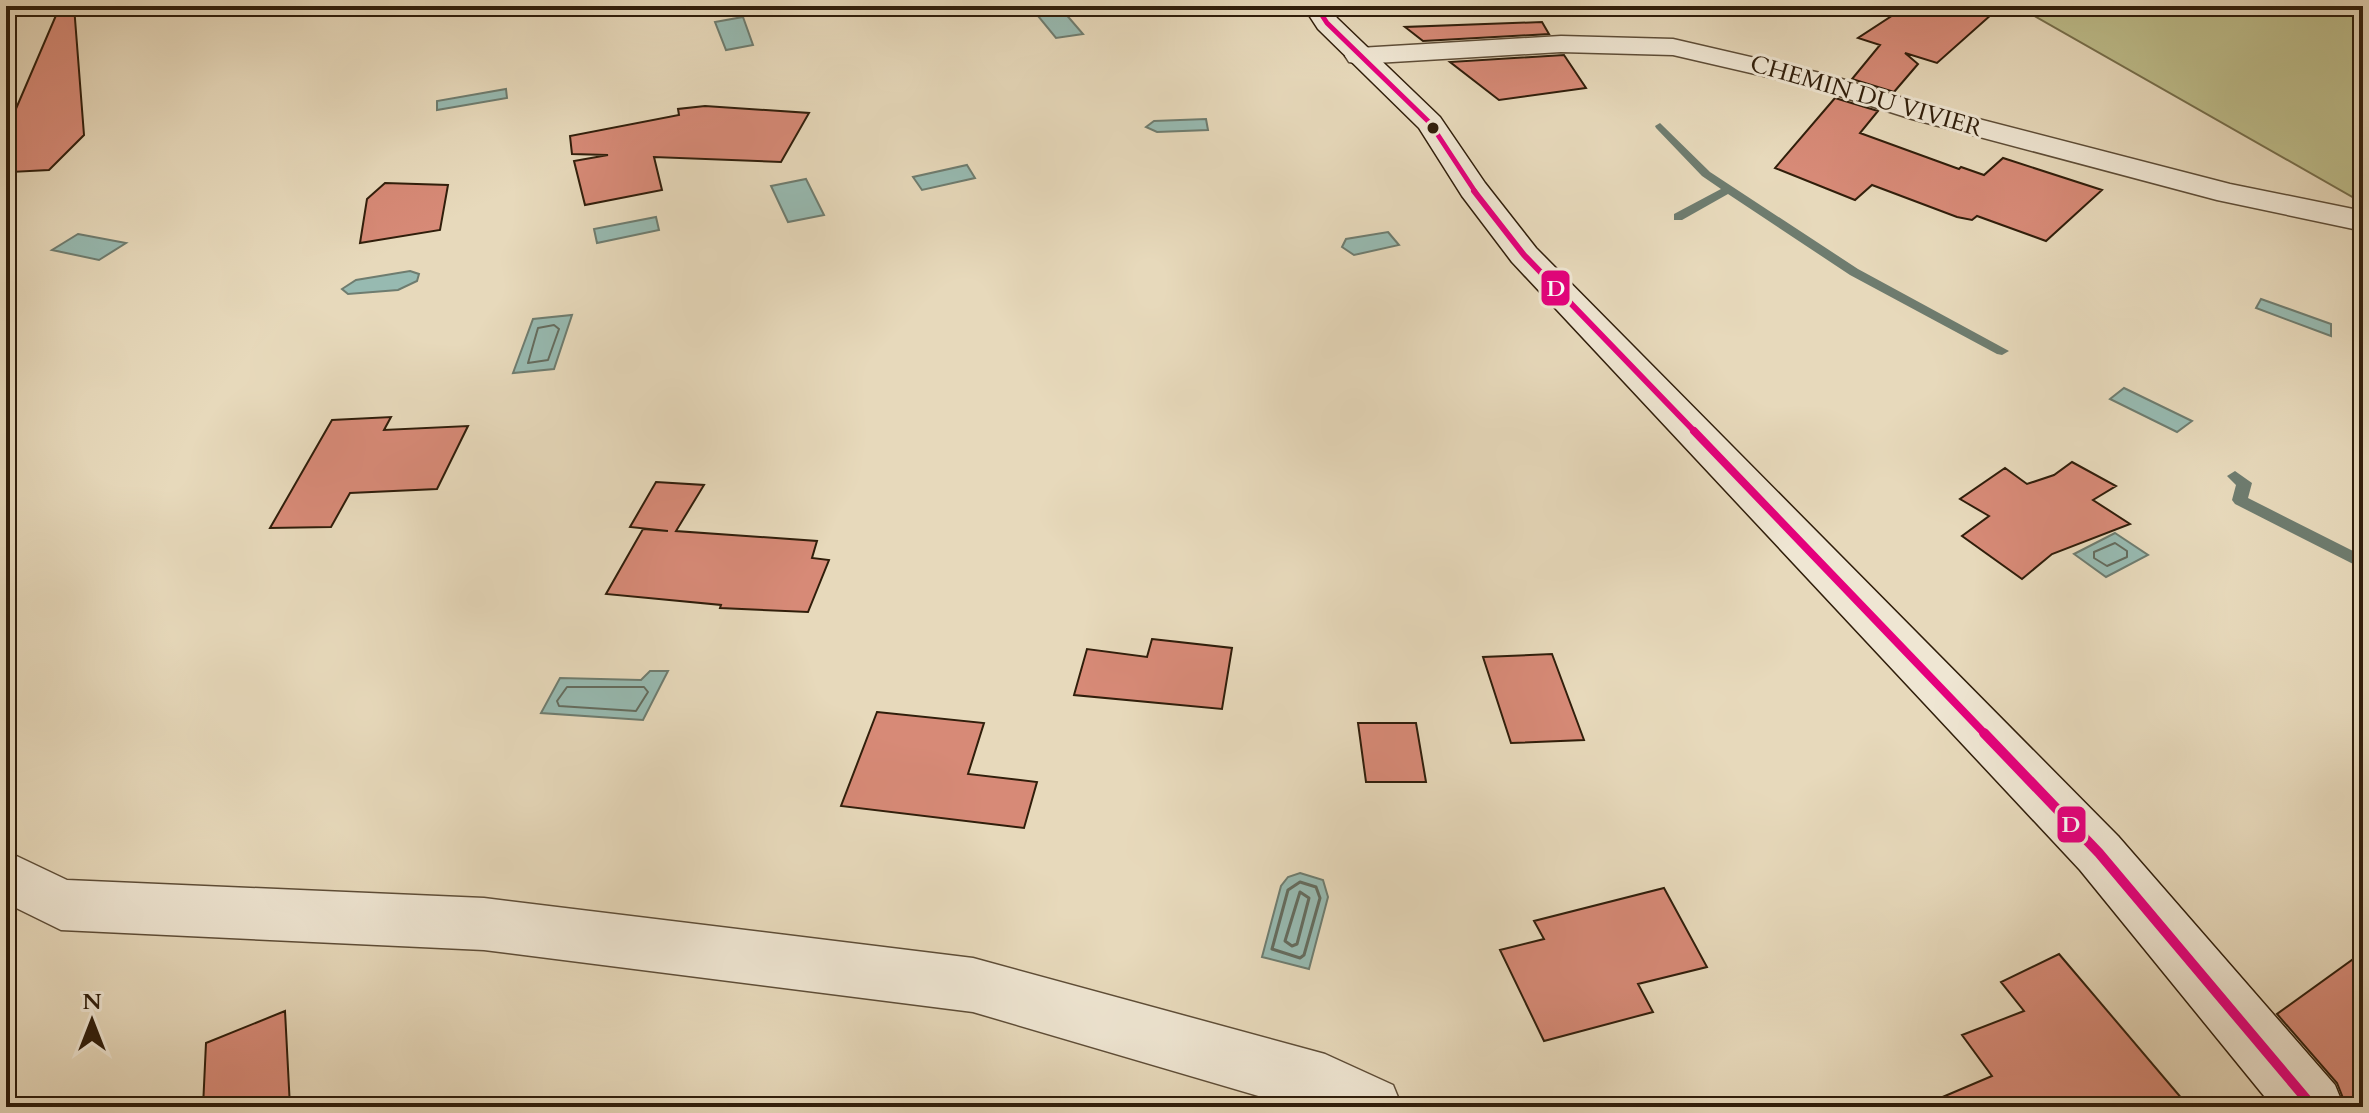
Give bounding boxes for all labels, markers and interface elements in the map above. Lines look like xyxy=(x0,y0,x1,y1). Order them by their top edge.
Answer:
street label: CHEMIN DU VIVIER xyxy=(1746,47,1986,145)
unlabelled marker xyxy=(1425,120,1441,136)
line badge: D xyxy=(1540,269,1571,307)
text: D xyxy=(1547,274,1565,304)
line badge: D xyxy=(2056,805,2087,844)
text: D xyxy=(2062,810,2080,840)
north arrow xyxy=(52,981,132,1061)
text: N xyxy=(82,987,102,1017)

